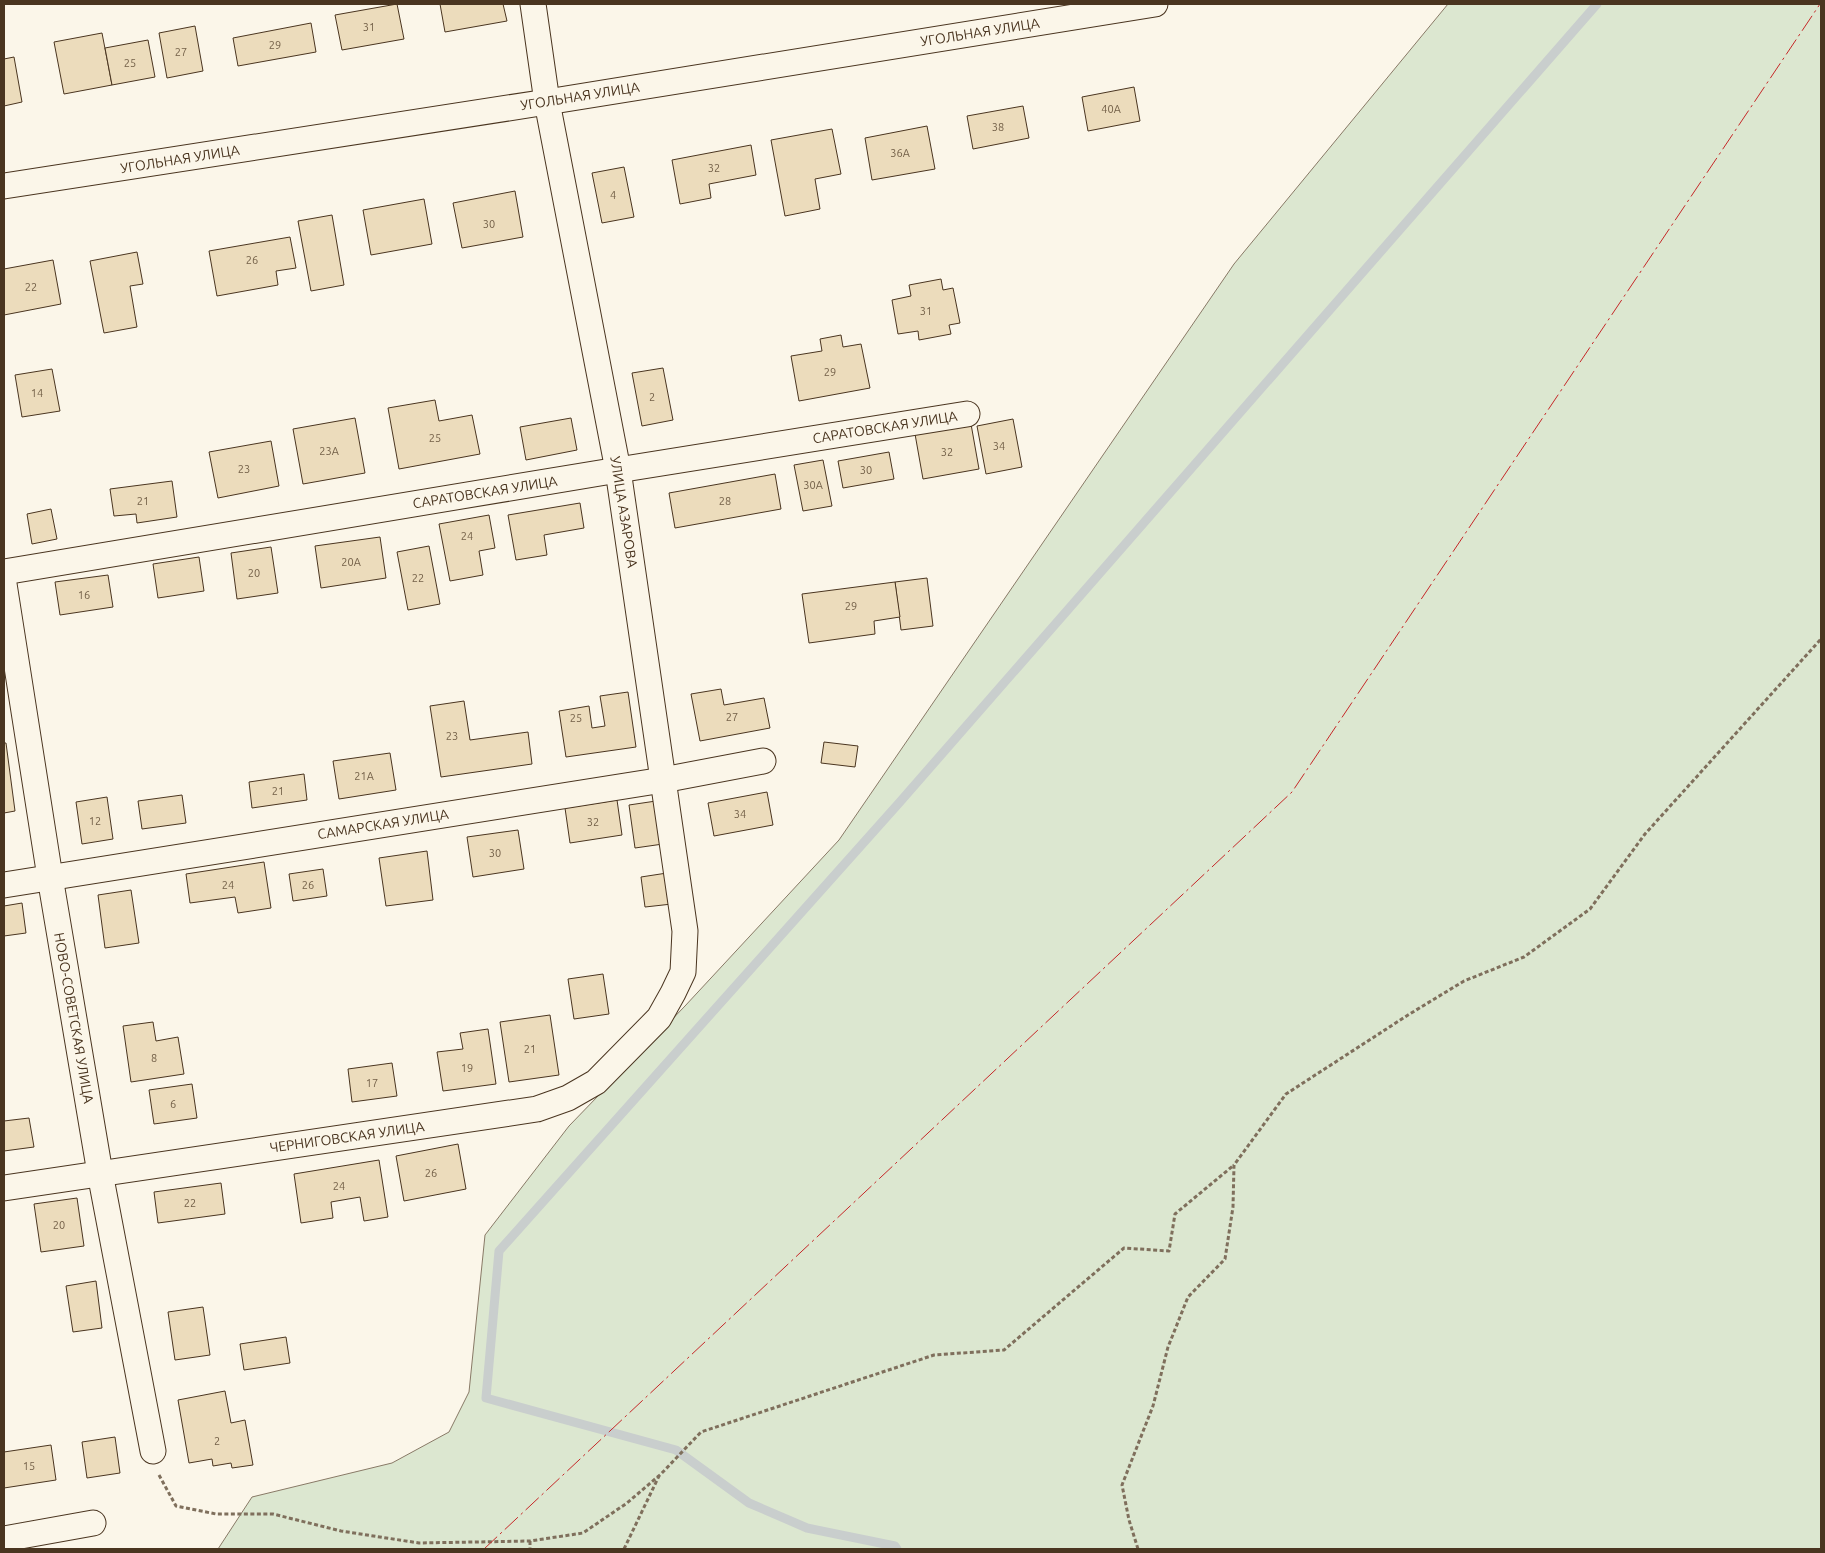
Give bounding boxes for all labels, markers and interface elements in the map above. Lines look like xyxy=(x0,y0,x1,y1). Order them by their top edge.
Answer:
street label: УГОЛЬНАЯ УЛИЦА xyxy=(919,15,1041,49)
house number: 31 xyxy=(363,21,375,33)
house number: 29 xyxy=(269,39,281,51)
house number: 27 xyxy=(175,46,187,58)
house number: 25 xyxy=(124,57,136,69)
street label: УГОЛЬНАЯ УЛИЦА xyxy=(519,79,641,113)
house number: 40А xyxy=(1101,103,1122,115)
house number: 38 xyxy=(992,121,1004,133)
street label: УГОЛЬНАЯ УЛИЦА xyxy=(119,142,241,176)
house number: 36А xyxy=(890,147,911,159)
house number: 32 xyxy=(708,162,720,174)
house number: 4 xyxy=(610,189,616,201)
house number: 30 xyxy=(483,218,495,230)
house number: 26 xyxy=(246,254,258,266)
house number: 22 xyxy=(25,281,37,293)
house number: 31 xyxy=(920,305,932,317)
house number: 29 xyxy=(824,366,836,378)
house number: 14 xyxy=(31,387,43,399)
house number: 2 xyxy=(649,391,655,403)
street label: САРАТОВСКАЯ УЛИЦА xyxy=(811,408,959,446)
house number: 25 xyxy=(429,432,441,444)
house number: 34 xyxy=(993,440,1005,452)
house number: 23А xyxy=(319,445,340,457)
house number: 32 xyxy=(941,446,953,458)
street label: УЛИЦА АЗАРОВА xyxy=(607,455,641,569)
house number: 23 xyxy=(238,463,250,475)
house number: 30 xyxy=(860,464,872,476)
street label: САРАТОВСКАЯ УЛИЦА xyxy=(411,473,559,511)
house number: 30А xyxy=(803,479,824,491)
house number: 21 xyxy=(137,495,149,507)
house number: 28 xyxy=(719,495,731,507)
house number: 24 xyxy=(461,530,473,542)
house number: 20А xyxy=(341,556,362,568)
house number: 20 xyxy=(248,567,260,579)
house number: 22 xyxy=(412,572,424,584)
house number: 16 xyxy=(78,589,90,601)
house number: 29 xyxy=(845,600,857,612)
house number: 27 xyxy=(726,711,738,723)
house number: 25 xyxy=(570,712,582,724)
house number: 23 xyxy=(446,730,458,742)
house number: 21А xyxy=(354,770,375,782)
house number: 21 xyxy=(272,785,284,797)
street label: САМАРСКАЯ УЛИЦА xyxy=(316,806,450,842)
house number: 34 xyxy=(734,808,746,820)
house number: 12 xyxy=(89,815,101,827)
house number: 32 xyxy=(587,816,599,828)
house number: 30 xyxy=(489,847,501,859)
house number: 24 xyxy=(222,879,234,891)
house number: 26 xyxy=(302,879,314,891)
street label: НОВО-СОВЕТСКАЯ УЛИЦА xyxy=(51,931,97,1105)
house number: 21 xyxy=(524,1043,536,1055)
house number: 8 xyxy=(151,1052,157,1064)
house number: 19 xyxy=(461,1062,473,1074)
house number: 17 xyxy=(366,1077,378,1089)
house number: 6 xyxy=(170,1098,176,1110)
street label: ЧЕРНИГОВСКАЯ УЛИЦА xyxy=(269,1118,425,1156)
house number: 26 xyxy=(425,1167,437,1179)
house number: 24 xyxy=(333,1180,345,1192)
house number: 22 xyxy=(184,1197,196,1209)
house number: 20 xyxy=(53,1219,65,1231)
house number: 2 xyxy=(214,1435,220,1447)
house number: 15 xyxy=(23,1460,35,1472)

